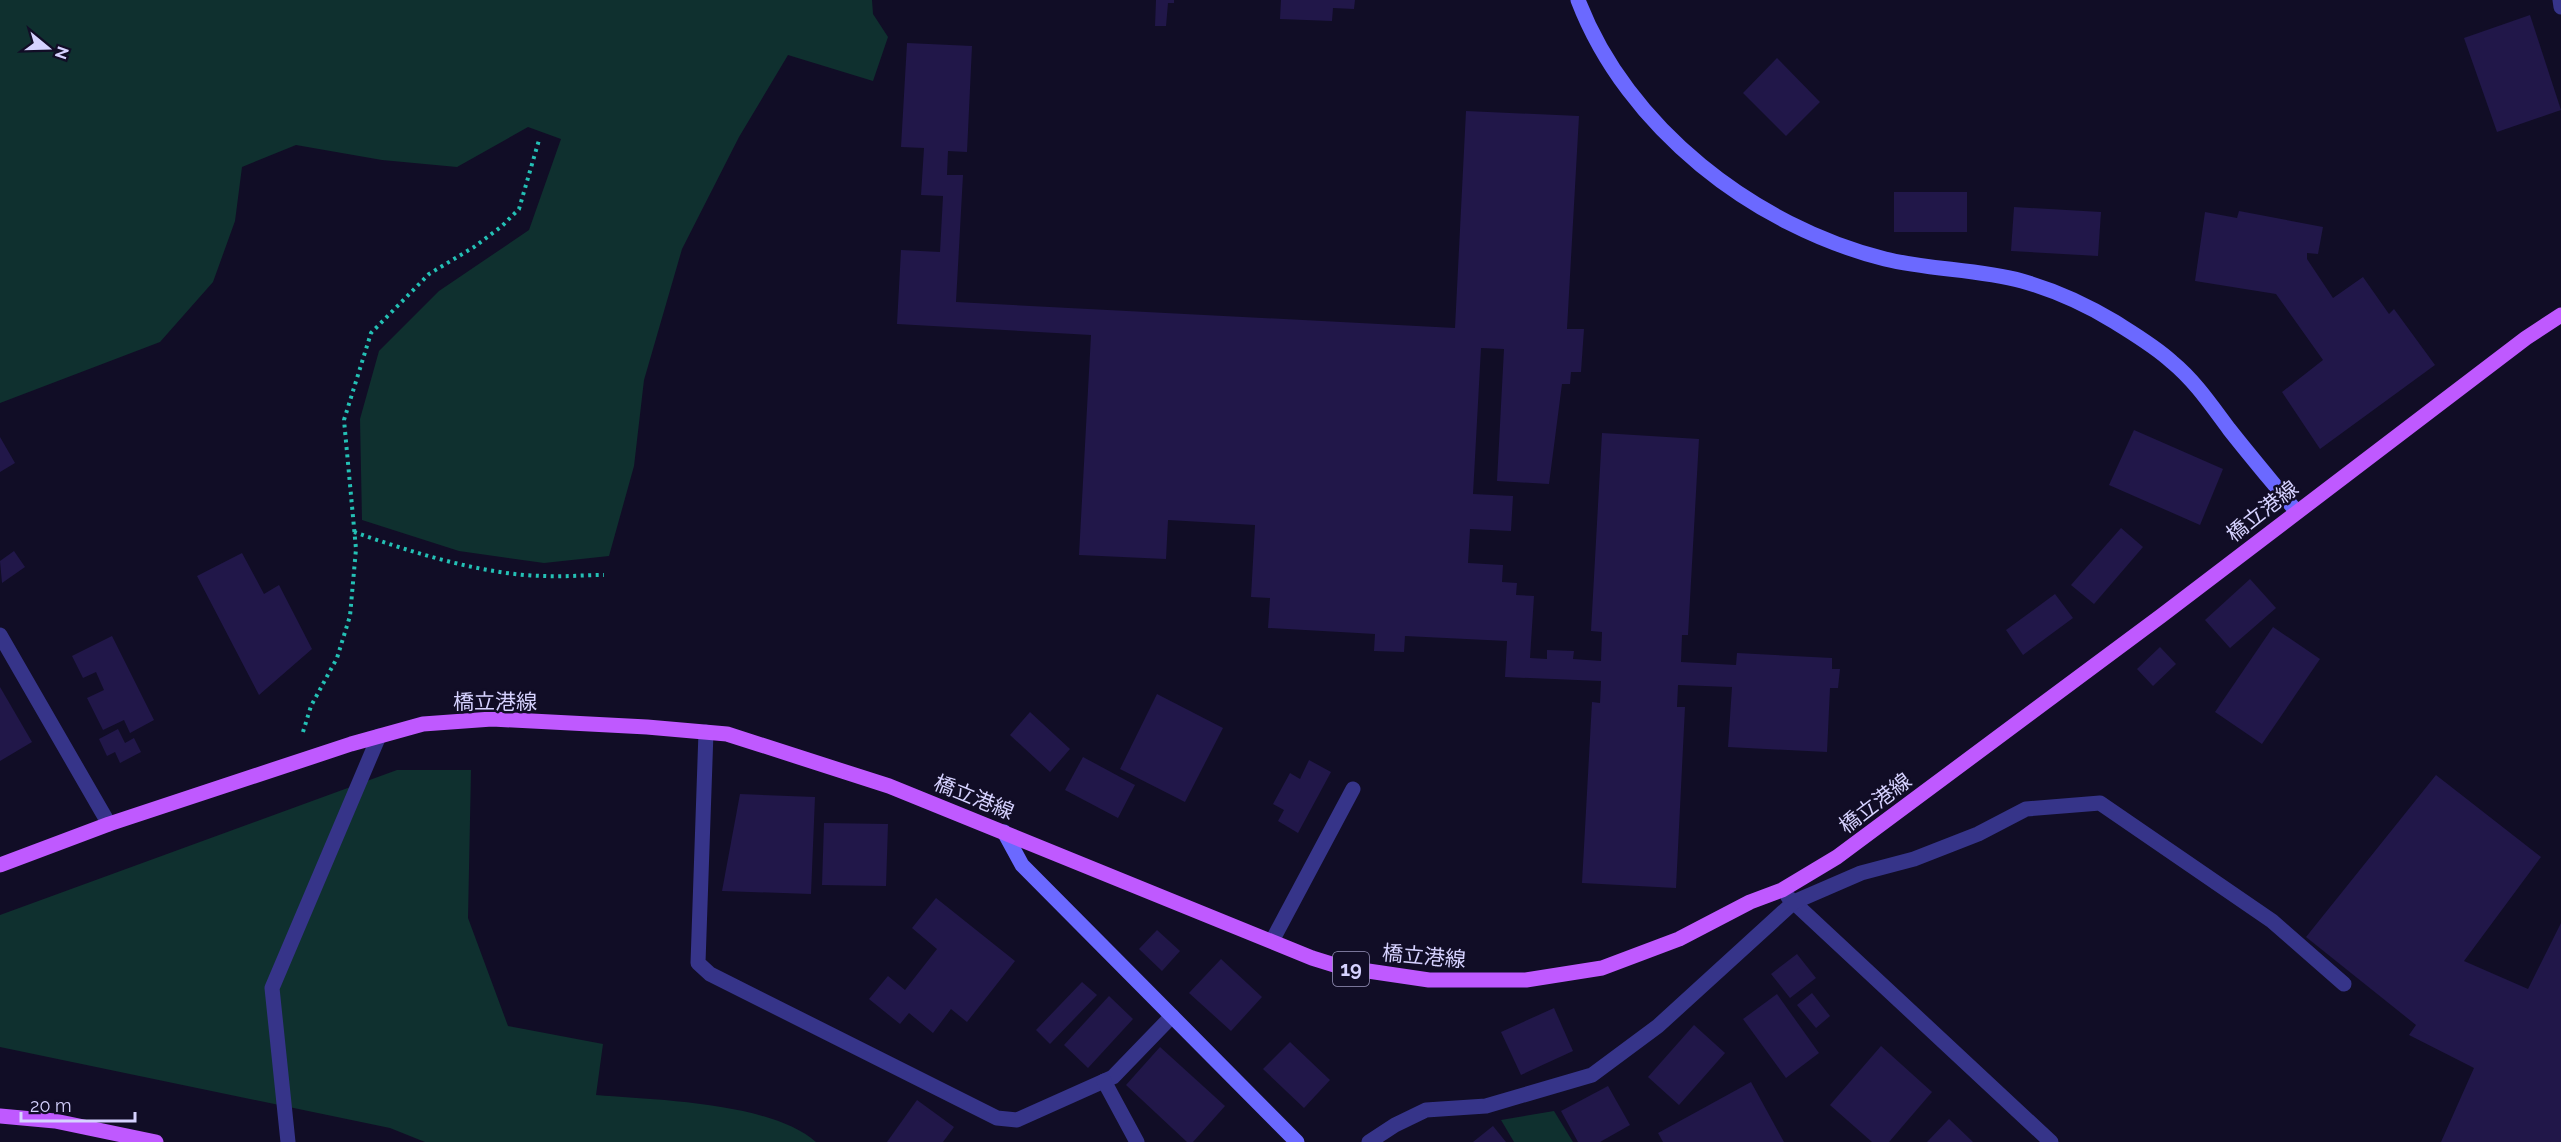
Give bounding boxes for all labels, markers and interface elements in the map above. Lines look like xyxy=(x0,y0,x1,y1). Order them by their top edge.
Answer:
north arrow xyxy=(18,18,78,78)
text: N xyxy=(51,44,73,62)
street label: 橋立港線 xyxy=(2221,475,2303,547)
street label: 橋立港線 xyxy=(453,689,537,714)
street label: 橋立港線 xyxy=(1834,768,1916,838)
street label: 橋立港線 xyxy=(930,770,1018,824)
street label: 橋立港線 xyxy=(1381,940,1467,972)
road number: 19 xyxy=(1333,952,1369,986)
scale bar xyxy=(21,1085,135,1123)
text: 20 m xyxy=(30,1095,72,1116)

